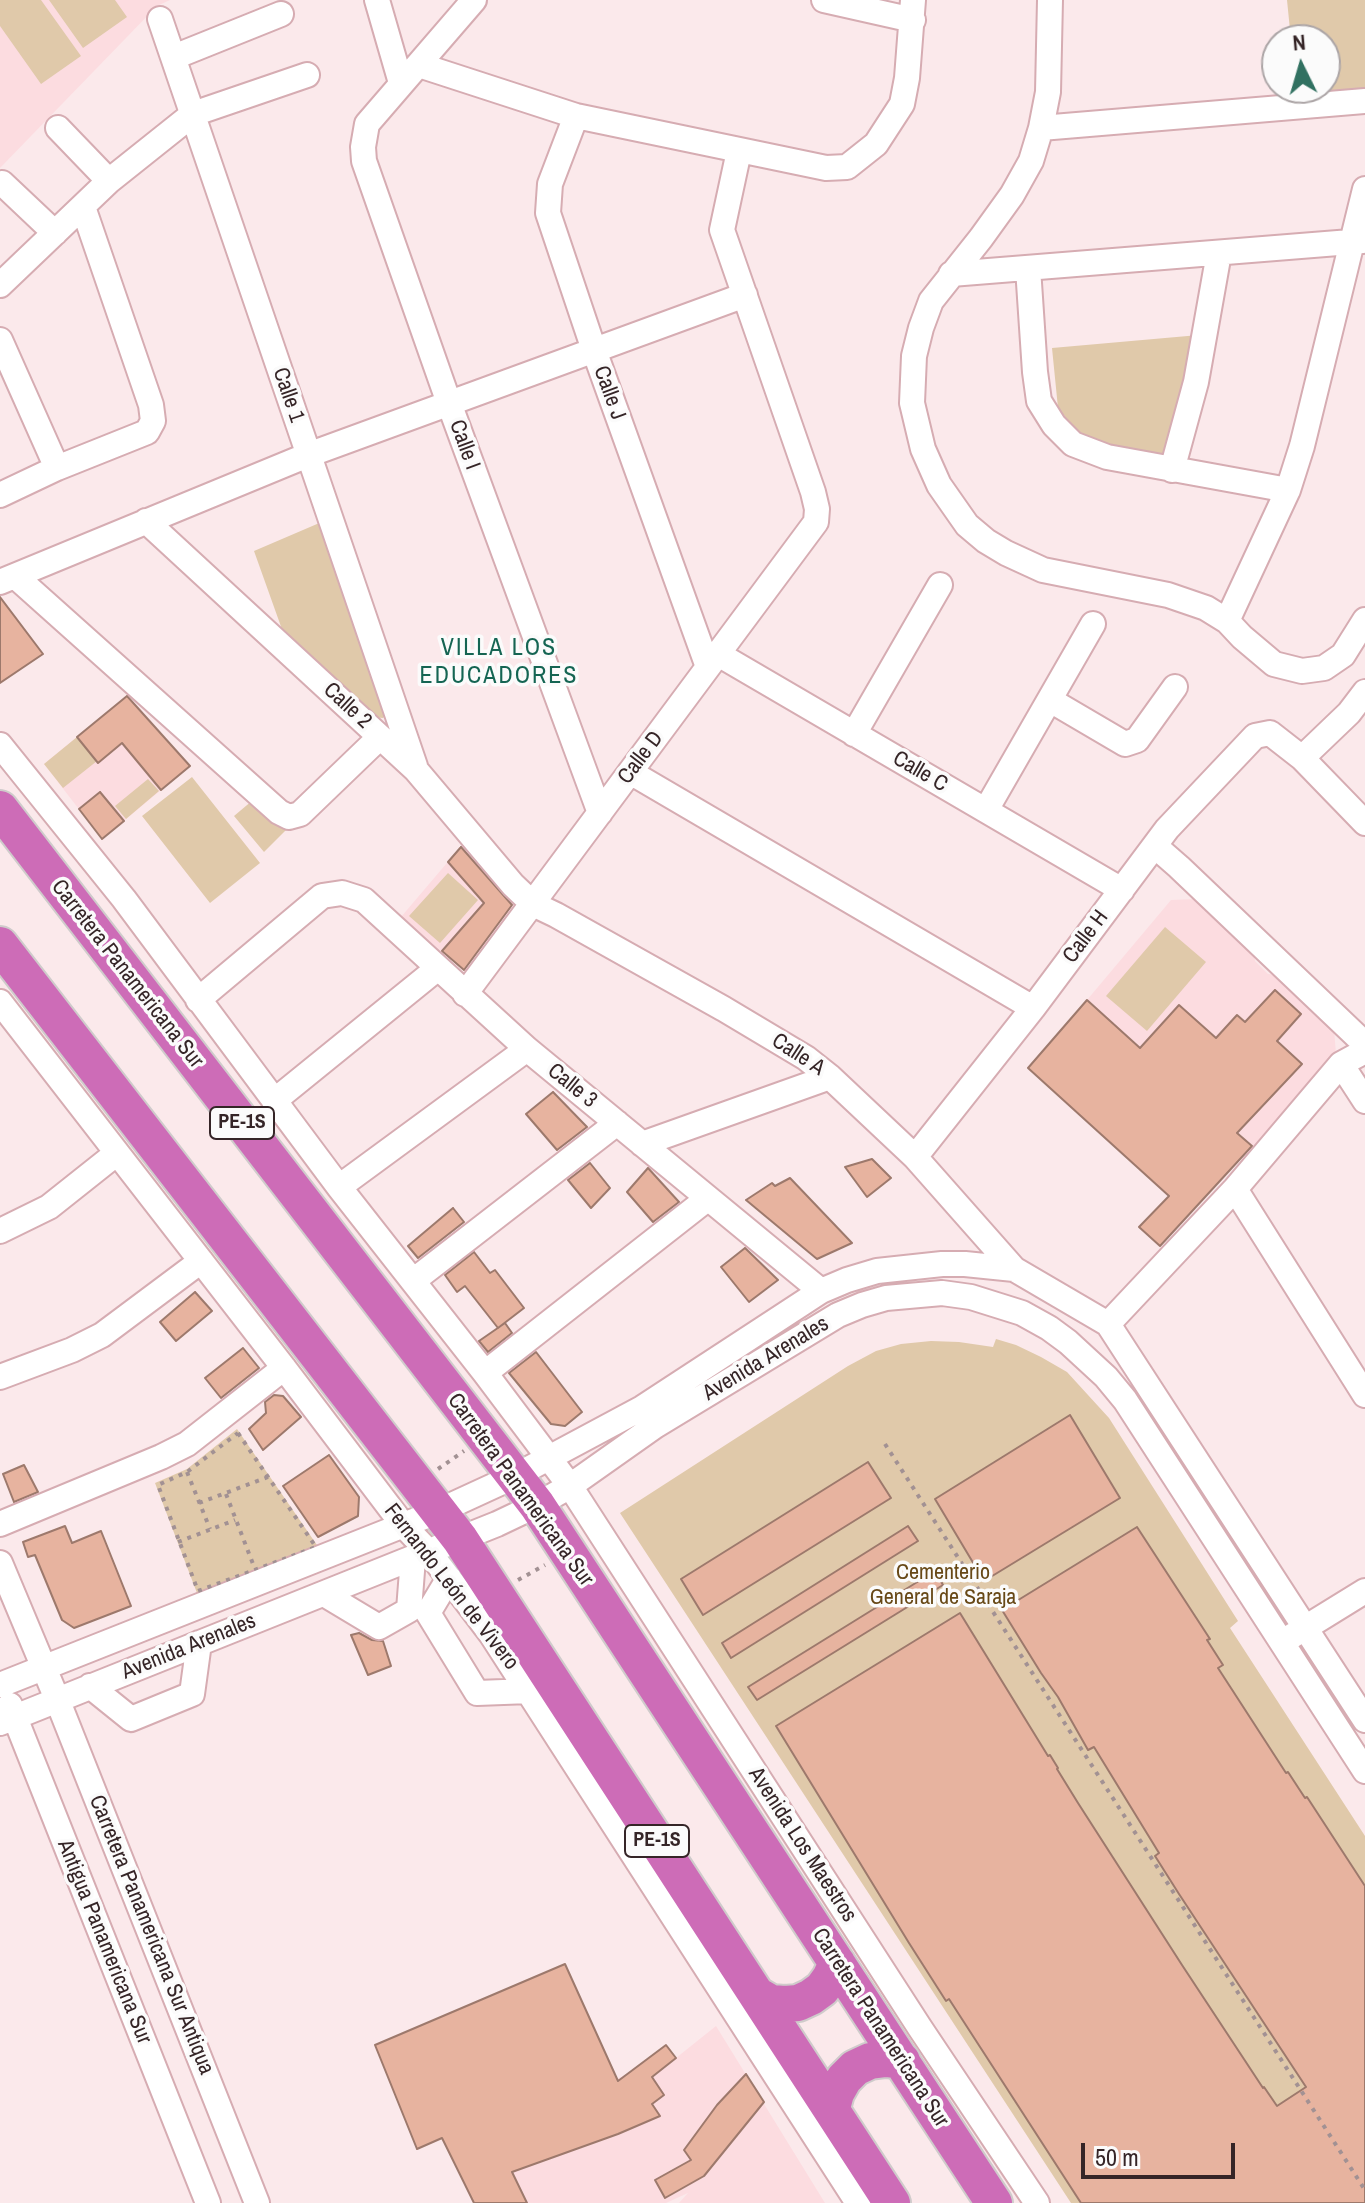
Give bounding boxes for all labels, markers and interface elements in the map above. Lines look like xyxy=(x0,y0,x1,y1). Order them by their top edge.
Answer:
north arrow xyxy=(1261,24,1341,104)
text: N xyxy=(1291,27,1307,58)
street label: Calle J xyxy=(587,363,631,423)
street label: Calle 1 xyxy=(266,364,310,426)
street label: Calle I xyxy=(443,416,485,474)
district label: VILLA LOS EDUCADORES xyxy=(420,635,578,691)
street label: Calle 2 xyxy=(317,677,377,735)
street label: Calle D xyxy=(613,726,669,790)
street label: Calle C xyxy=(888,746,952,798)
street label: Carretera Panamericana Sur xyxy=(45,875,209,1073)
street label: Calle H xyxy=(1058,905,1114,969)
street label: Calle A xyxy=(766,1028,830,1082)
street label: Calle 3 xyxy=(542,1058,602,1114)
road number: PE-1S xyxy=(210,1107,274,1139)
street label: Avenida Arenales xyxy=(698,1311,834,1407)
street label: Carretera Panamericana Sur xyxy=(441,1389,599,1591)
street label: Fernando León de Vivero xyxy=(378,1499,524,1675)
park label: Cementerio General de Saraja xyxy=(870,1560,1016,1612)
street label: Avenida Arenales xyxy=(118,1608,260,1686)
street label: Avenida Los Maestros xyxy=(742,1763,862,1927)
street label: Carretera Panamericana Sur Antiqua xyxy=(83,1792,219,2078)
road number: PE-1S xyxy=(625,1825,689,1857)
street label: Antigua Panamericana Sur xyxy=(51,1836,157,2048)
street label: Carretera Panamericana Sur xyxy=(806,1924,954,2132)
scale bar xyxy=(1085,2127,1239,2177)
text: 50 m xyxy=(1095,2141,1139,2173)

